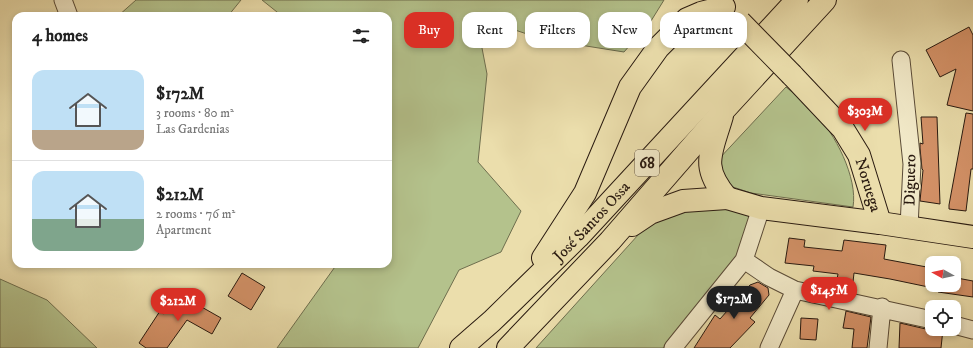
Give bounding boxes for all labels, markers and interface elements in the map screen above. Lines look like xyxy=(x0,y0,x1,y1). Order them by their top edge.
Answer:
chip: Buy xyxy=(404,12,454,48)
chip: Rent xyxy=(462,12,517,48)
chip: Filters xyxy=(525,12,590,48)
chip: New xyxy=(598,12,652,48)
chip: Apartment xyxy=(660,12,747,48)
text: 4 homes xyxy=(32,25,88,47)
icon: filters xyxy=(350,25,372,47)
text: $172M xyxy=(156,83,204,105)
icon: home xyxy=(64,86,112,134)
pin: $303M xyxy=(837,98,893,132)
text: $303M xyxy=(847,103,883,119)
text: 3 rooms · 80 m² xyxy=(156,105,234,121)
text: Las Gardenias xyxy=(156,121,229,137)
road number: 68 xyxy=(635,150,659,176)
street label: Diguero xyxy=(900,154,920,206)
street label: Noruega xyxy=(850,155,886,214)
street label: José Santos Ossa xyxy=(547,177,635,267)
text: $212M xyxy=(156,184,204,206)
icon: home xyxy=(64,187,112,235)
text: 2 rooms · 76 m² xyxy=(156,206,235,222)
text: Apartment xyxy=(156,222,211,238)
north arrow xyxy=(925,256,961,292)
map controls xyxy=(925,256,961,336)
pin: $145M xyxy=(801,277,857,311)
text: $145M xyxy=(810,282,848,298)
pin: $172M xyxy=(706,286,762,320)
pin: $212M xyxy=(150,288,206,322)
text: $172M xyxy=(716,291,752,307)
text: $212M xyxy=(160,293,196,309)
button: locate xyxy=(925,300,961,336)

